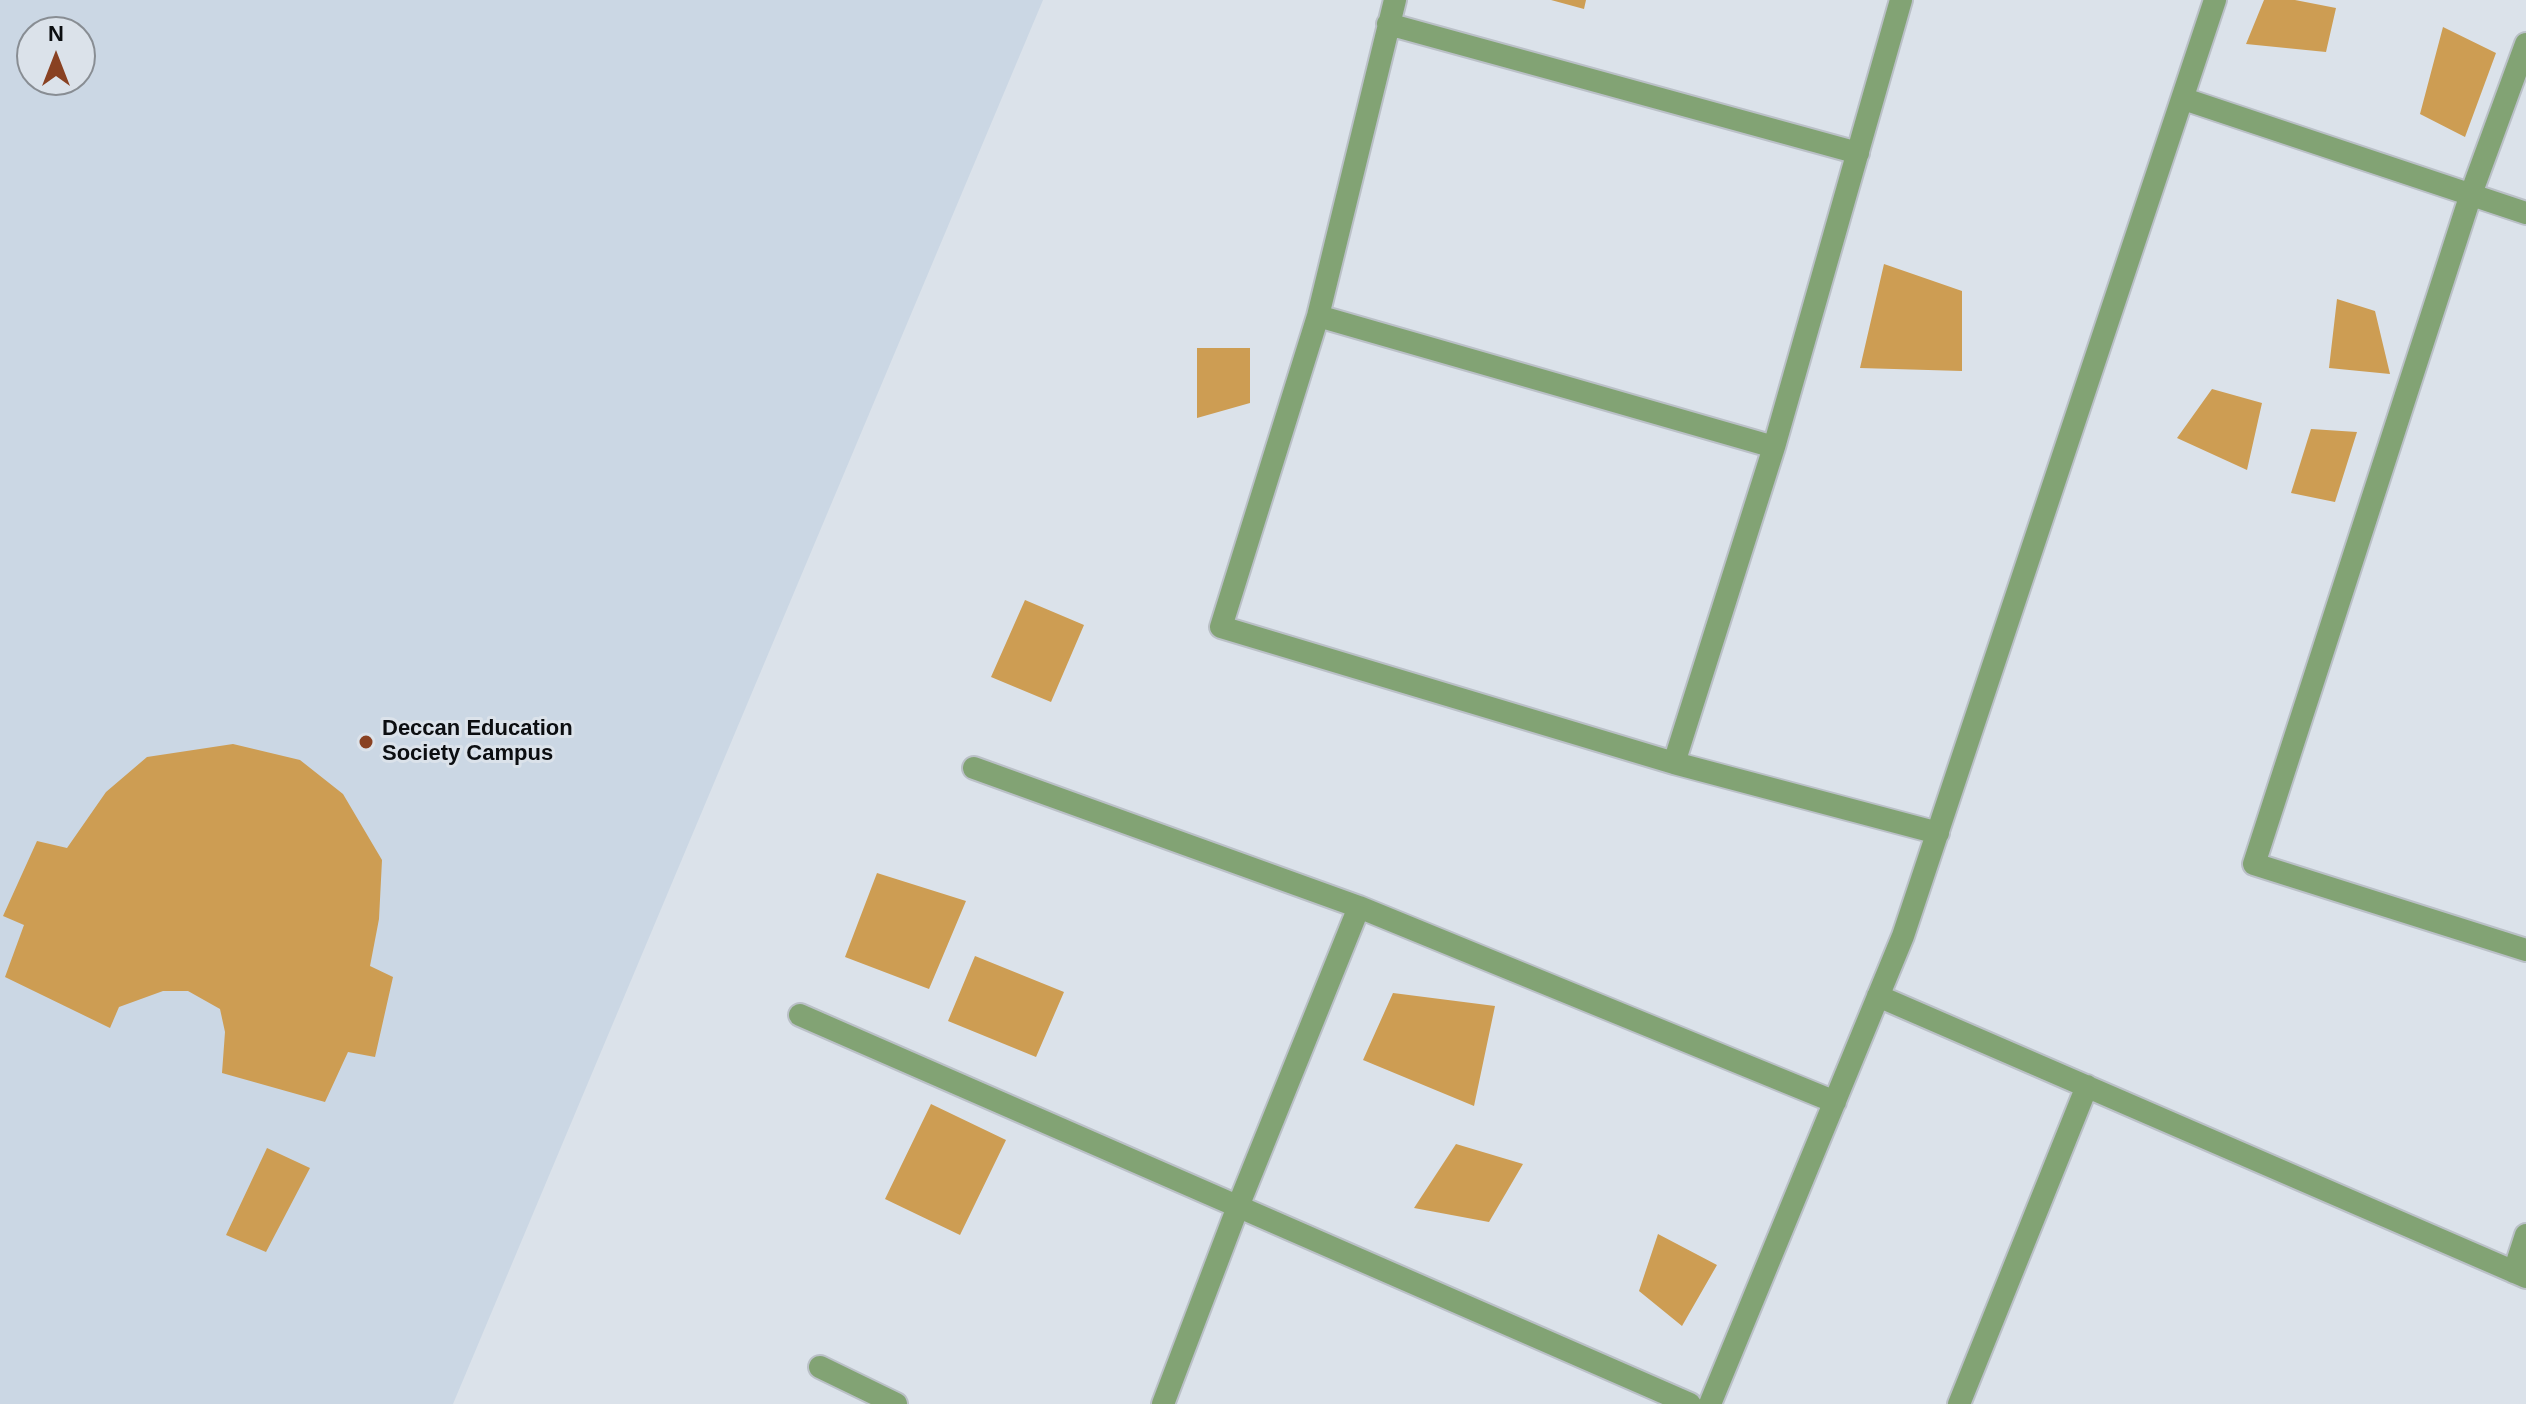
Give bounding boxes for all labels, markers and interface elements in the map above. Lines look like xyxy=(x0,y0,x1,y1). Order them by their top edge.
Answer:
north arrow xyxy=(16,16,96,96)
text: N xyxy=(48,21,64,46)
place label: Deccan Education Society Campus xyxy=(382,716,573,768)
marker: Deccan Education Society Campus xyxy=(357,733,375,751)

